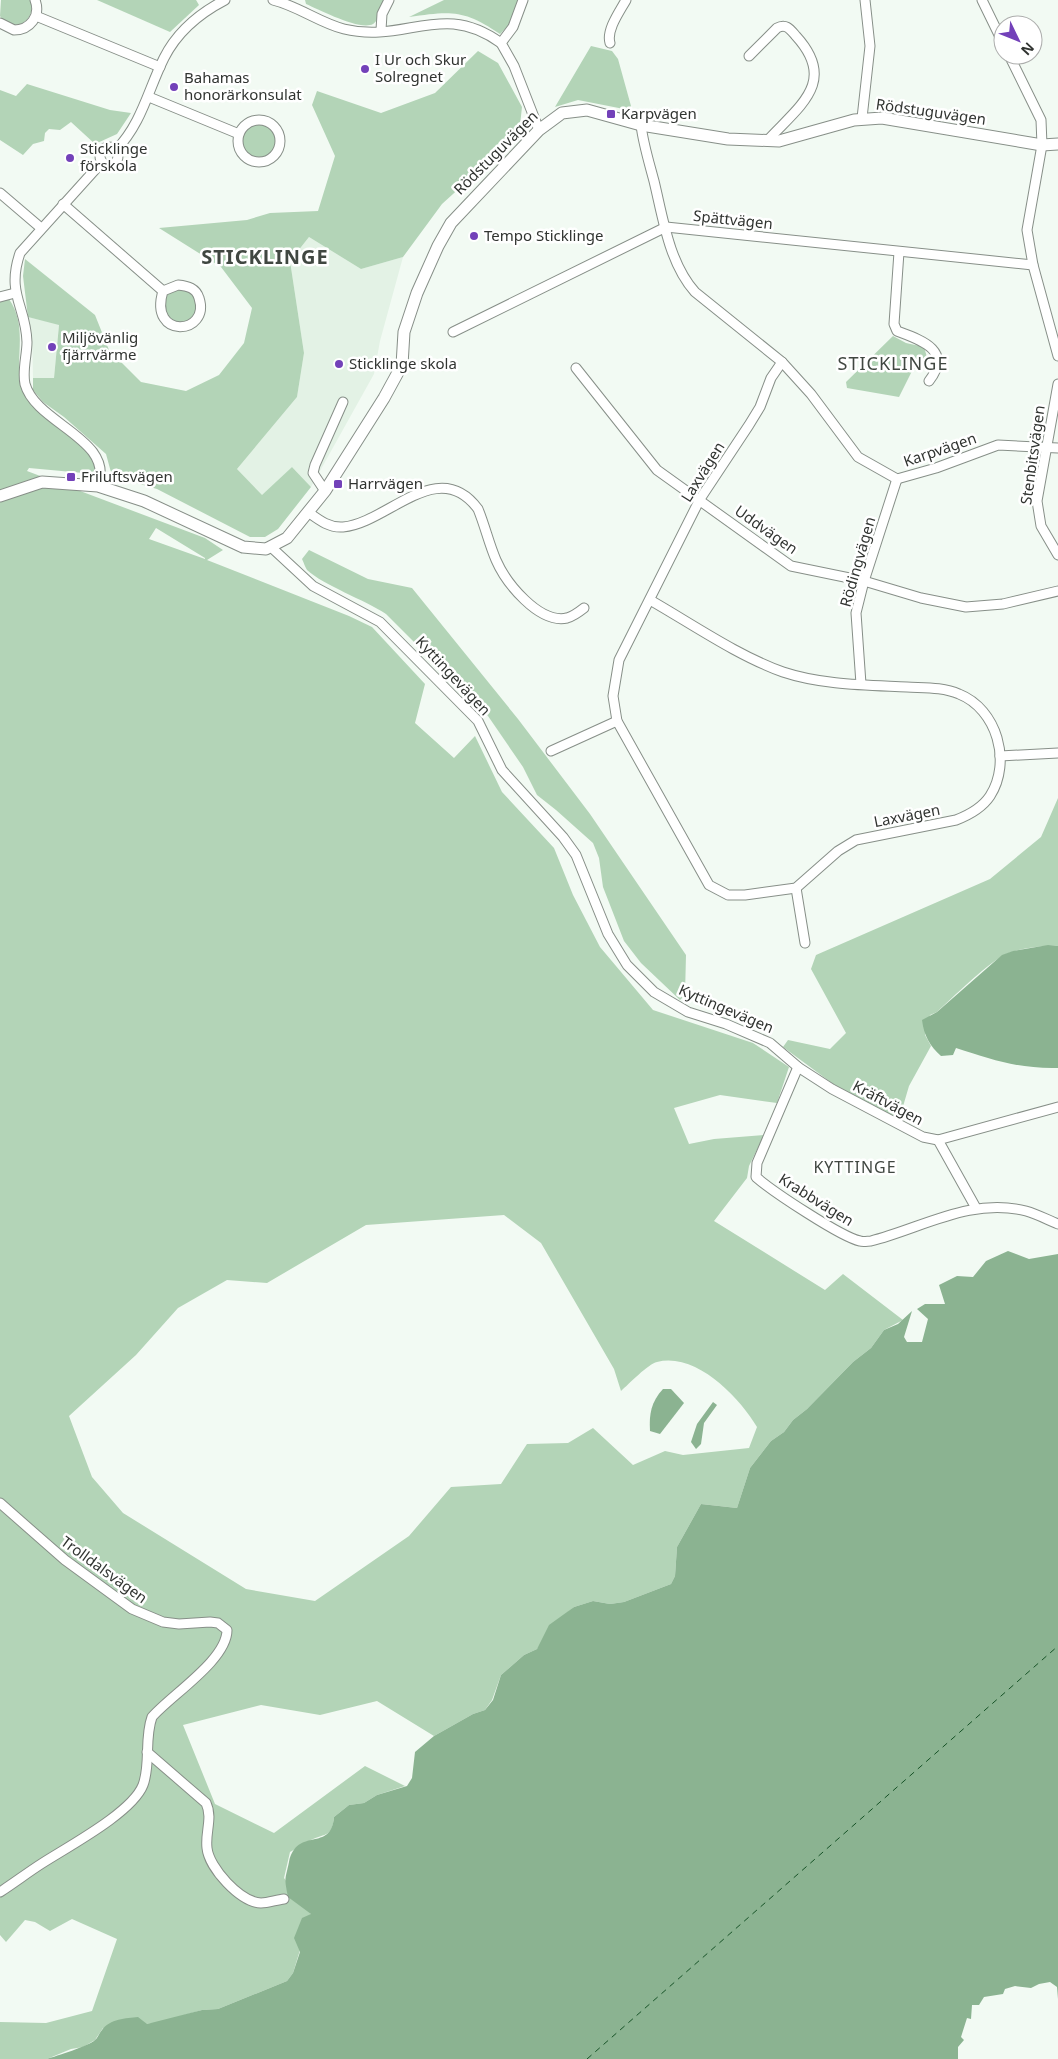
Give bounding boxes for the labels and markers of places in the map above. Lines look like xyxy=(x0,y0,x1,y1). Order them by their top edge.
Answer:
place label: I Ur och Skur Solregnet xyxy=(375,49,466,86)
marker: I Ur och Skur Solregnet xyxy=(359,63,371,75)
place label: Bahamas honorärkonsulat xyxy=(184,67,302,104)
marker: Bahamas honorärkonsulat xyxy=(168,81,180,93)
place label: Karpvägen xyxy=(621,103,697,123)
marker: Karpvägen xyxy=(605,108,617,120)
place label: Sticklinge förskola xyxy=(80,138,147,175)
marker: Sticklinge förskola xyxy=(64,152,76,164)
place label: Tempo Sticklinge xyxy=(484,225,603,245)
marker: Tempo Sticklinge xyxy=(468,230,480,242)
place label: Miljövänlig fjärrvärme xyxy=(62,327,138,364)
marker: Miljövänlig fjärrvärme xyxy=(46,341,58,353)
place label: Sticklinge skola xyxy=(349,353,457,373)
marker: Sticklinge skola xyxy=(333,358,345,370)
place label: Friluftsvägen xyxy=(81,466,173,486)
marker: Friluftsvägen xyxy=(65,471,77,483)
place label: Harrvägen xyxy=(348,473,423,493)
marker: Harrvägen xyxy=(332,478,344,490)

